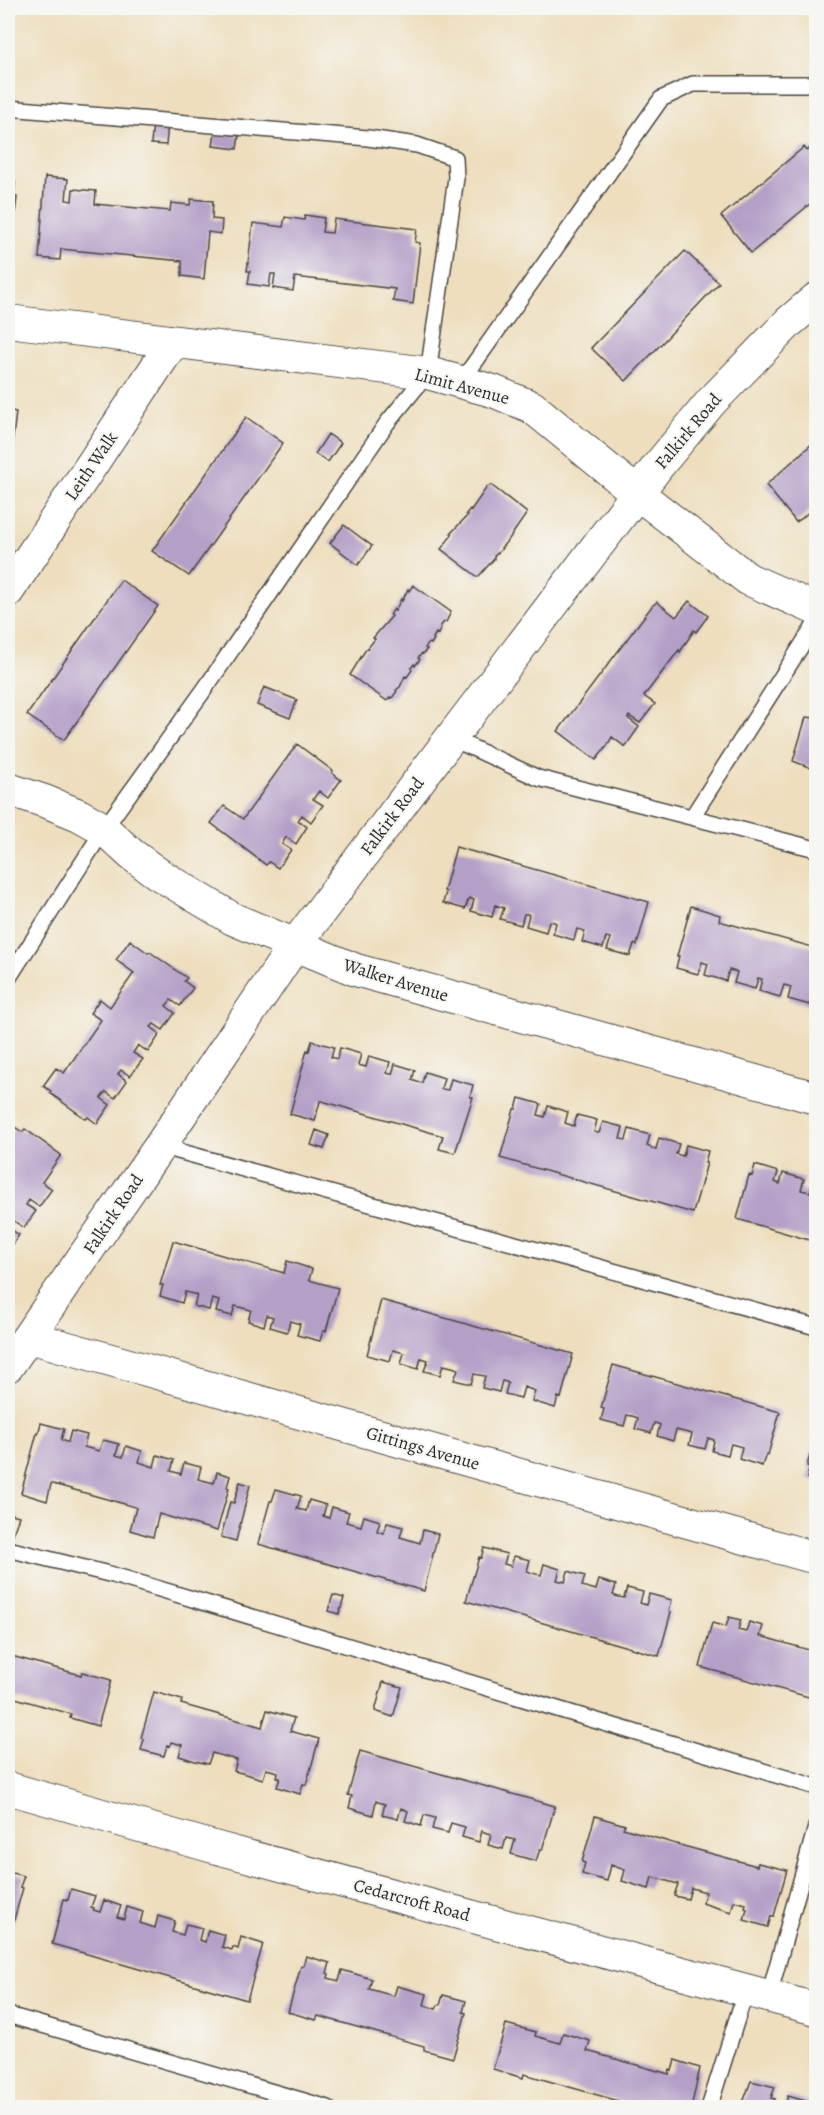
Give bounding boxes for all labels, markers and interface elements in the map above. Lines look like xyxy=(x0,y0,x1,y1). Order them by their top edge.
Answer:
street label: Limit Avenue xyxy=(412,362,512,410)
street label: Falkirk Road xyxy=(649,388,727,474)
street label: Leith Walk xyxy=(59,427,123,505)
street label: Falkirk Road xyxy=(355,772,430,860)
street label: Walker Avenue xyxy=(339,952,452,1007)
street label: Falkirk Road xyxy=(77,1169,149,1259)
street label: Gittings Avenue xyxy=(363,1420,483,1476)
street label: Cedarcroft Road xyxy=(351,1873,473,1927)

